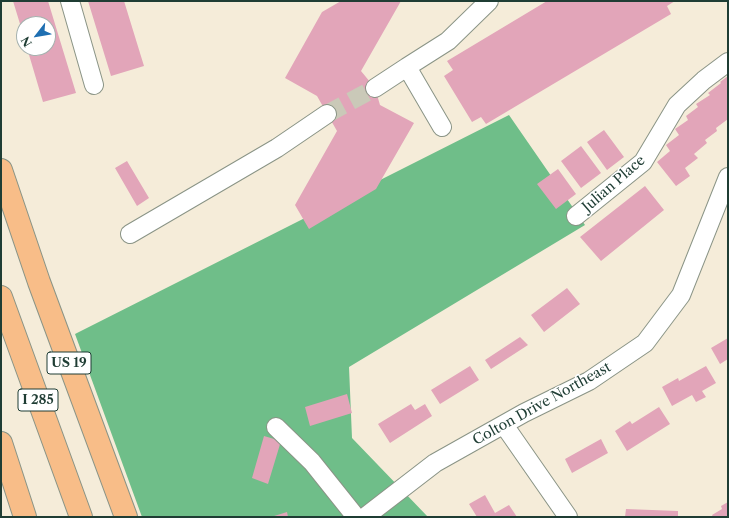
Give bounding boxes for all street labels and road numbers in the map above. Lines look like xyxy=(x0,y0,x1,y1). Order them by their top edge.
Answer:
street label: Julian Place xyxy=(579,152,649,216)
road number: US 19 xyxy=(47,352,91,374)
street label: Colton Drive Northeast xyxy=(470,359,614,449)
road number: I 285 xyxy=(18,389,58,411)

